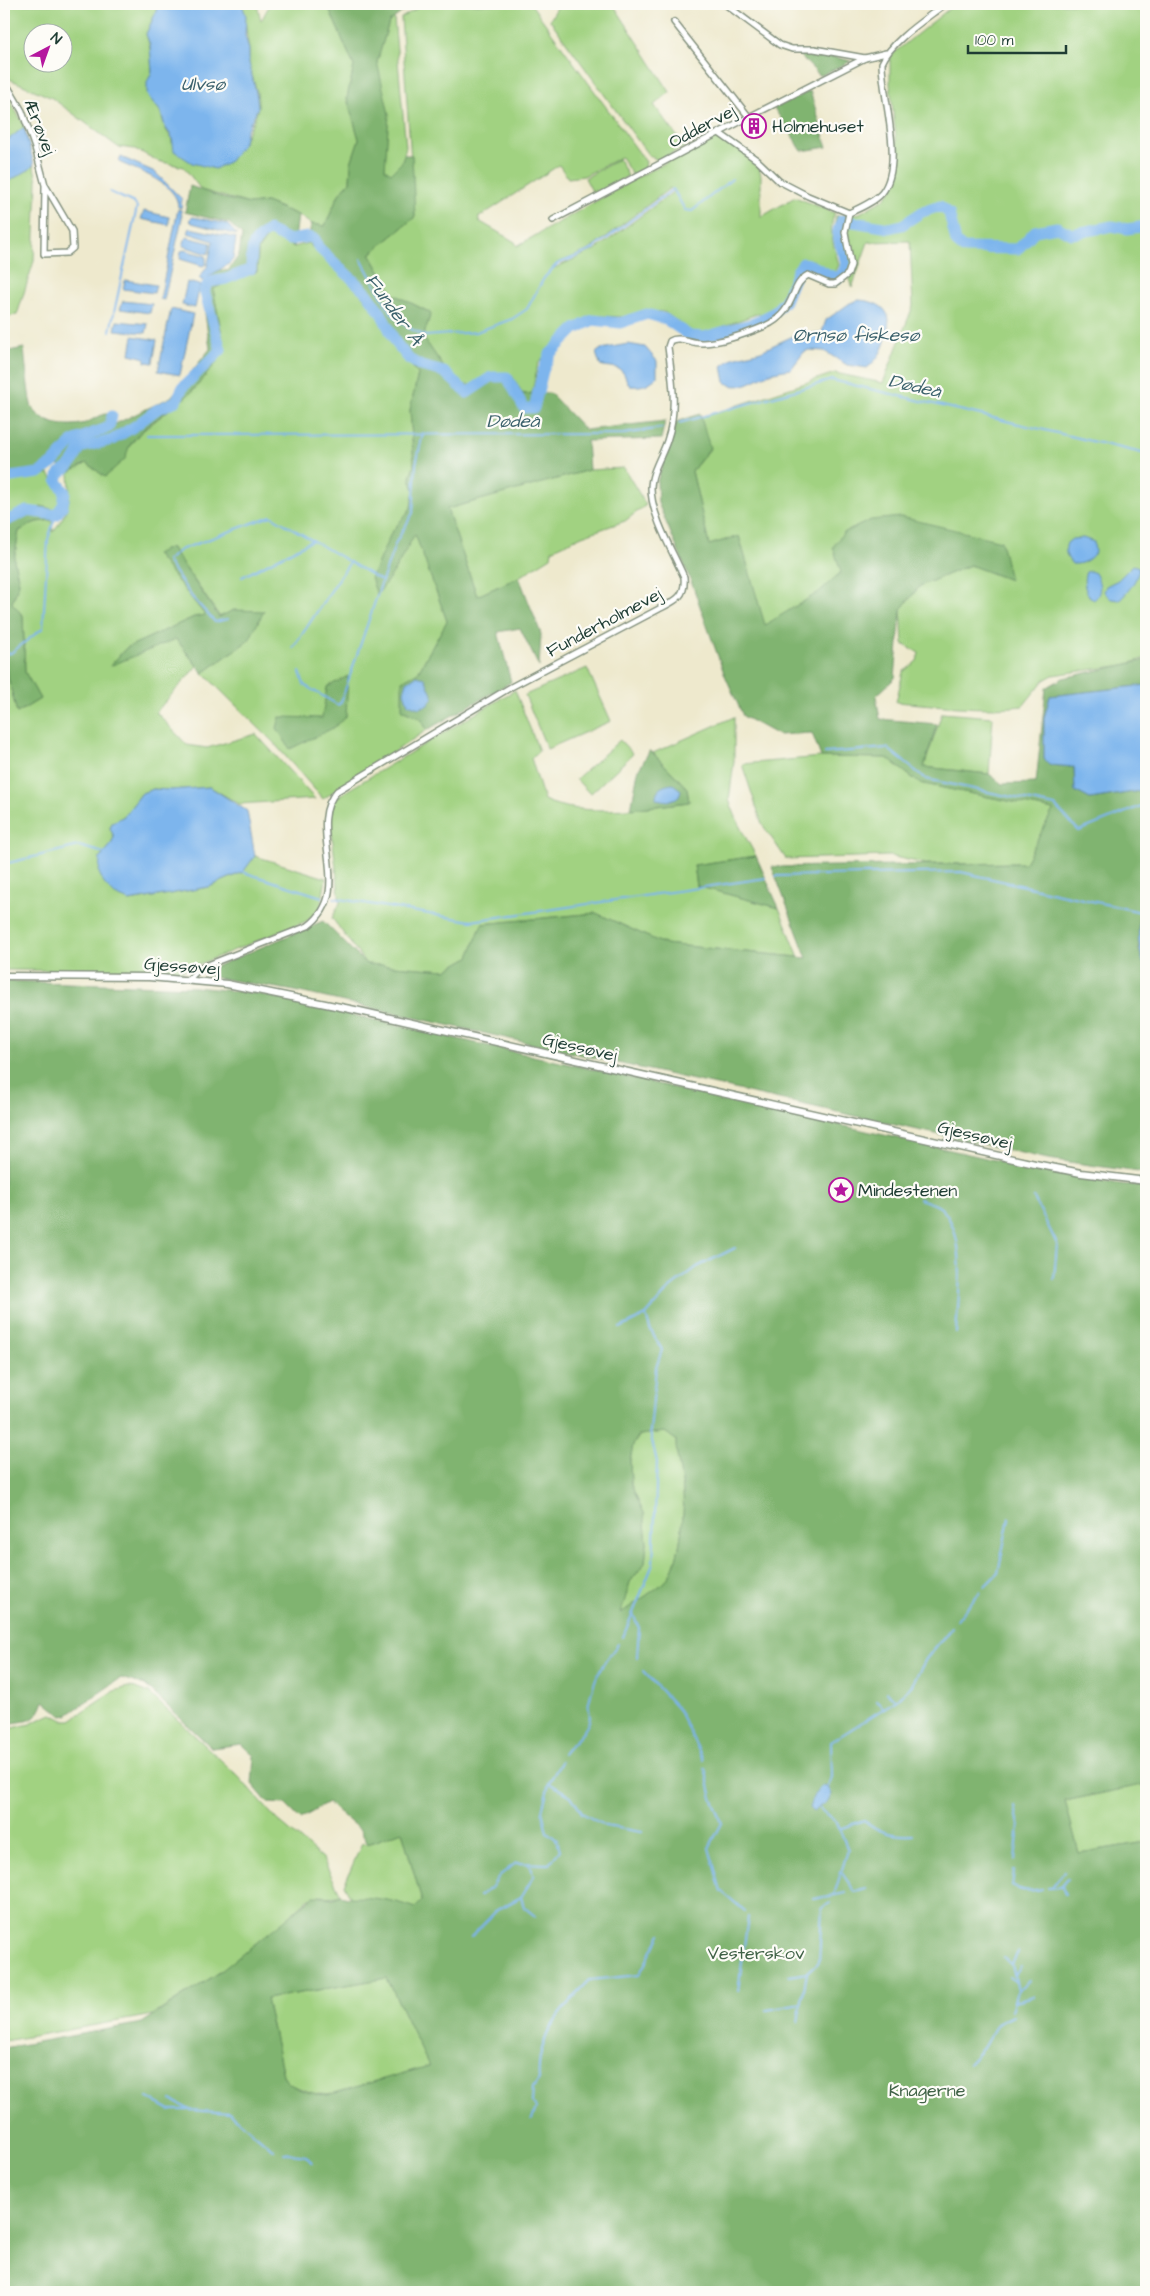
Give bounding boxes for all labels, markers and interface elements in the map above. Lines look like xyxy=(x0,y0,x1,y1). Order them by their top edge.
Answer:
north arrow xyxy=(22,22,72,72)
scale bar xyxy=(968,22,1065,54)
text: N xyxy=(46,29,66,50)
text: 100 m xyxy=(975,30,1014,51)
water label: Ulvsø xyxy=(181,71,226,98)
street label: Ærøvej xyxy=(17,96,62,160)
street label: Oddervej xyxy=(664,98,741,154)
building icon: Holmehuset xyxy=(741,113,767,139)
place label: Holmehuset xyxy=(772,114,864,139)
water label: Funder Å xyxy=(359,269,430,353)
water label: Ørnsø fiskesø xyxy=(793,322,921,349)
water label: Dødeå xyxy=(886,367,945,406)
water label: Dødeå xyxy=(487,408,541,435)
street label: Funderholmevej xyxy=(542,581,667,663)
street label: Gjessøvej xyxy=(143,951,221,982)
street label: Gjessøvej xyxy=(540,1027,620,1068)
street label: Gjessøvej xyxy=(935,1115,1015,1156)
place icon: Mindestenen xyxy=(828,1177,854,1203)
place label: Mindestenen xyxy=(858,1178,957,1203)
park label: Vesterskov xyxy=(708,1941,805,1966)
park label: Knagerne xyxy=(889,2078,966,2104)

